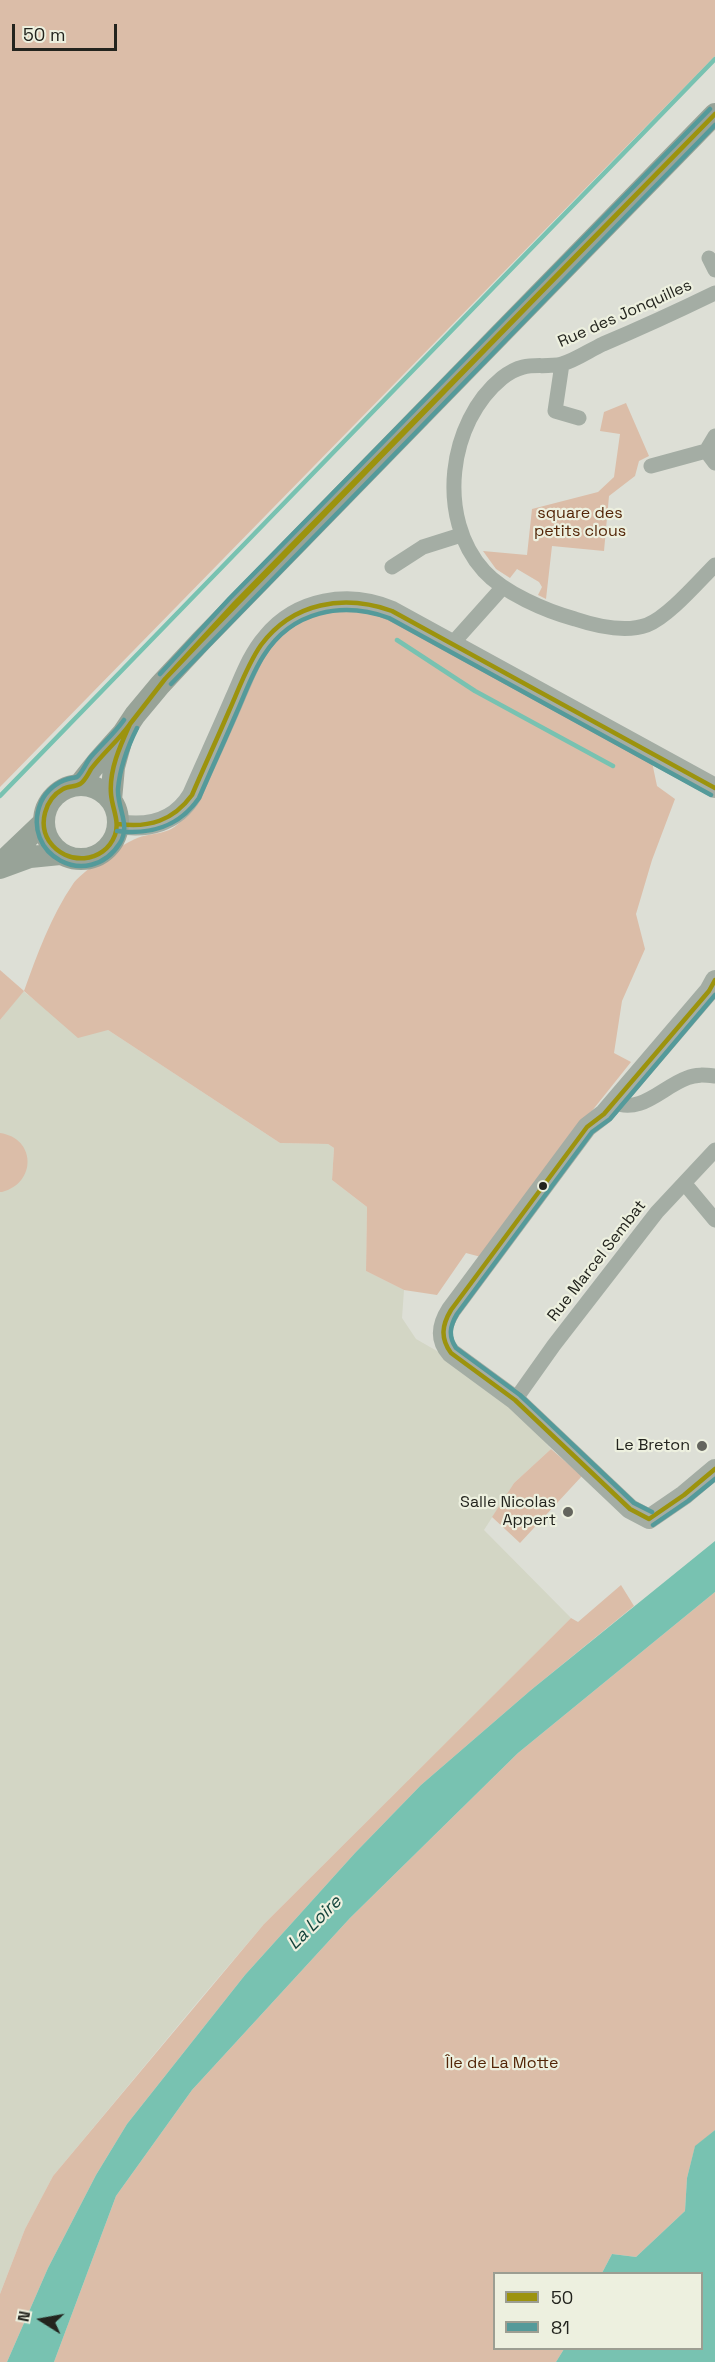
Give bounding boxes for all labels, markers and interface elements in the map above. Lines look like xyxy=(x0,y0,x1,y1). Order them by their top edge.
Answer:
scale bar xyxy=(15,12,120,50)
text: 50 m xyxy=(23,23,65,46)
street label: Rue des Jonquilles xyxy=(555,276,695,352)
park label: square des petits clous xyxy=(534,504,626,542)
unlabelled marker xyxy=(537,1180,549,1192)
street label: Rue Marcel Sembat xyxy=(544,1196,650,1326)
place label: Le Breton xyxy=(615,1436,690,1456)
marker: Le Breton xyxy=(695,1439,709,1453)
place label: Salle Nicolas Appert xyxy=(460,1493,556,1531)
marker: Salle Nicolas Appert xyxy=(561,1505,575,1519)
water label: La Loire xyxy=(284,1892,346,1954)
park label: Île de La Motte xyxy=(445,2054,559,2074)
legend xyxy=(493,2272,703,2350)
text: 50 xyxy=(551,2286,573,2309)
north arrow xyxy=(12,2290,72,2350)
text: N xyxy=(13,2309,35,2324)
text: 81 xyxy=(551,2316,570,2339)

